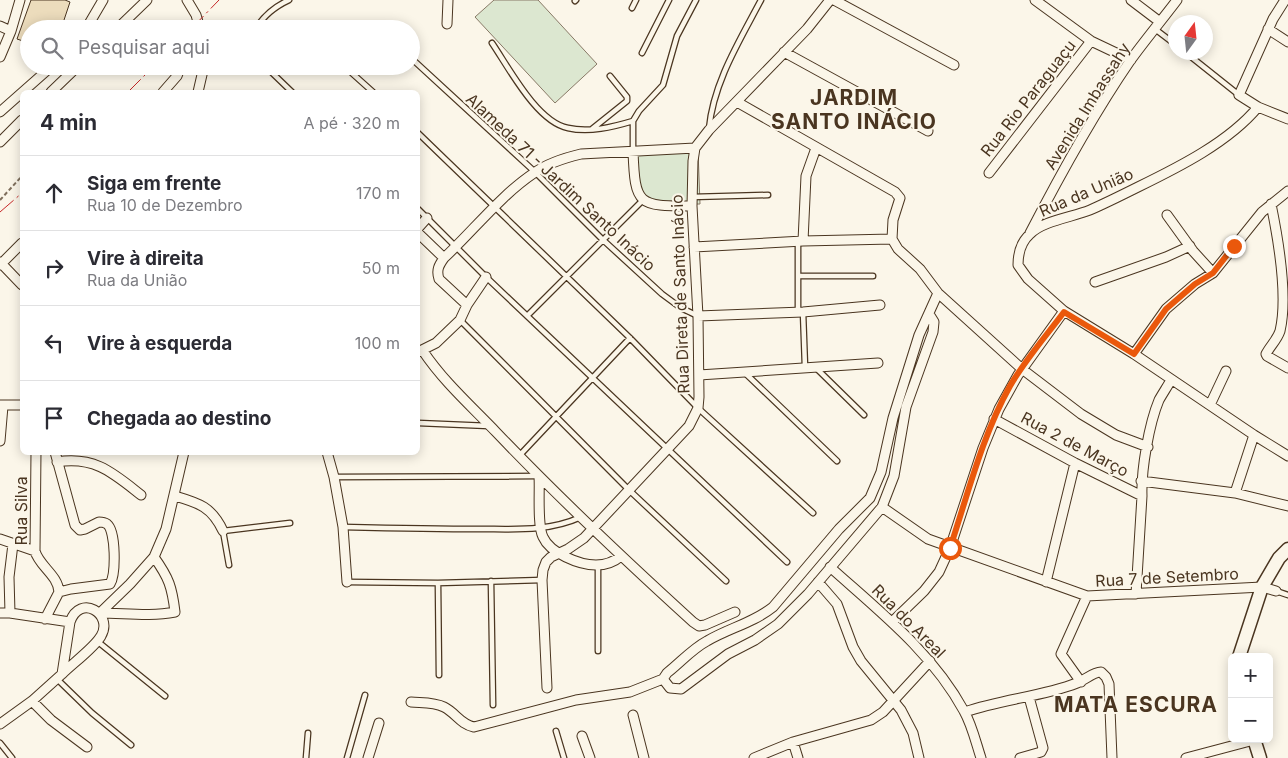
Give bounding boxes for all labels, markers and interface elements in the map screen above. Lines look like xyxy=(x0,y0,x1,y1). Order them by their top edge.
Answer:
north arrow xyxy=(1168,15,1213,60)
search box xyxy=(20,20,420,75)
icon: search xyxy=(38,34,66,62)
text: Pesquisar aqui xyxy=(78,36,210,59)
street label: Rua Rio Paraguaçu xyxy=(976,36,1080,160)
street label: Avenida Imbassahy xyxy=(1040,39,1134,173)
district label: JARDIM SANTO INÁCIO xyxy=(771,85,937,134)
street label: Alameda 71 - Jardim Santo Inácio xyxy=(462,89,660,275)
text: 4 min xyxy=(40,110,97,135)
text: A pé · 320 m xyxy=(303,113,400,133)
street label: Rua da União xyxy=(1036,163,1136,221)
text: Siga em frente xyxy=(87,172,221,195)
icon: ahead xyxy=(40,179,68,207)
text: 170 m xyxy=(356,183,400,203)
street label: Rua Direta de Santo Inácio xyxy=(667,194,693,394)
text: Rua 10 de Dezembro xyxy=(87,195,243,215)
route end xyxy=(1223,235,1246,258)
text: Vire à direita xyxy=(87,247,204,270)
icon: right xyxy=(40,254,68,282)
text: 50 m xyxy=(362,258,400,278)
text: Rua da União xyxy=(87,270,187,290)
icon: left xyxy=(40,329,68,357)
text: Vire à esquerda xyxy=(87,332,232,355)
text: 100 m xyxy=(355,333,400,353)
icon: arrive xyxy=(40,404,68,432)
text: Chegada ao destino xyxy=(87,407,271,430)
street label: Rua 2 de Março xyxy=(1018,407,1132,481)
street label: Rua Silva xyxy=(11,476,31,546)
route start xyxy=(939,537,962,560)
street label: Rua 7 de Setembro xyxy=(1095,563,1239,591)
street label: Rua do Areal xyxy=(868,580,950,662)
map controls xyxy=(1228,653,1273,743)
button: + xyxy=(1228,653,1273,698)
district label: MATA ESCURA xyxy=(1054,692,1218,717)
button: − xyxy=(1228,698,1273,743)

